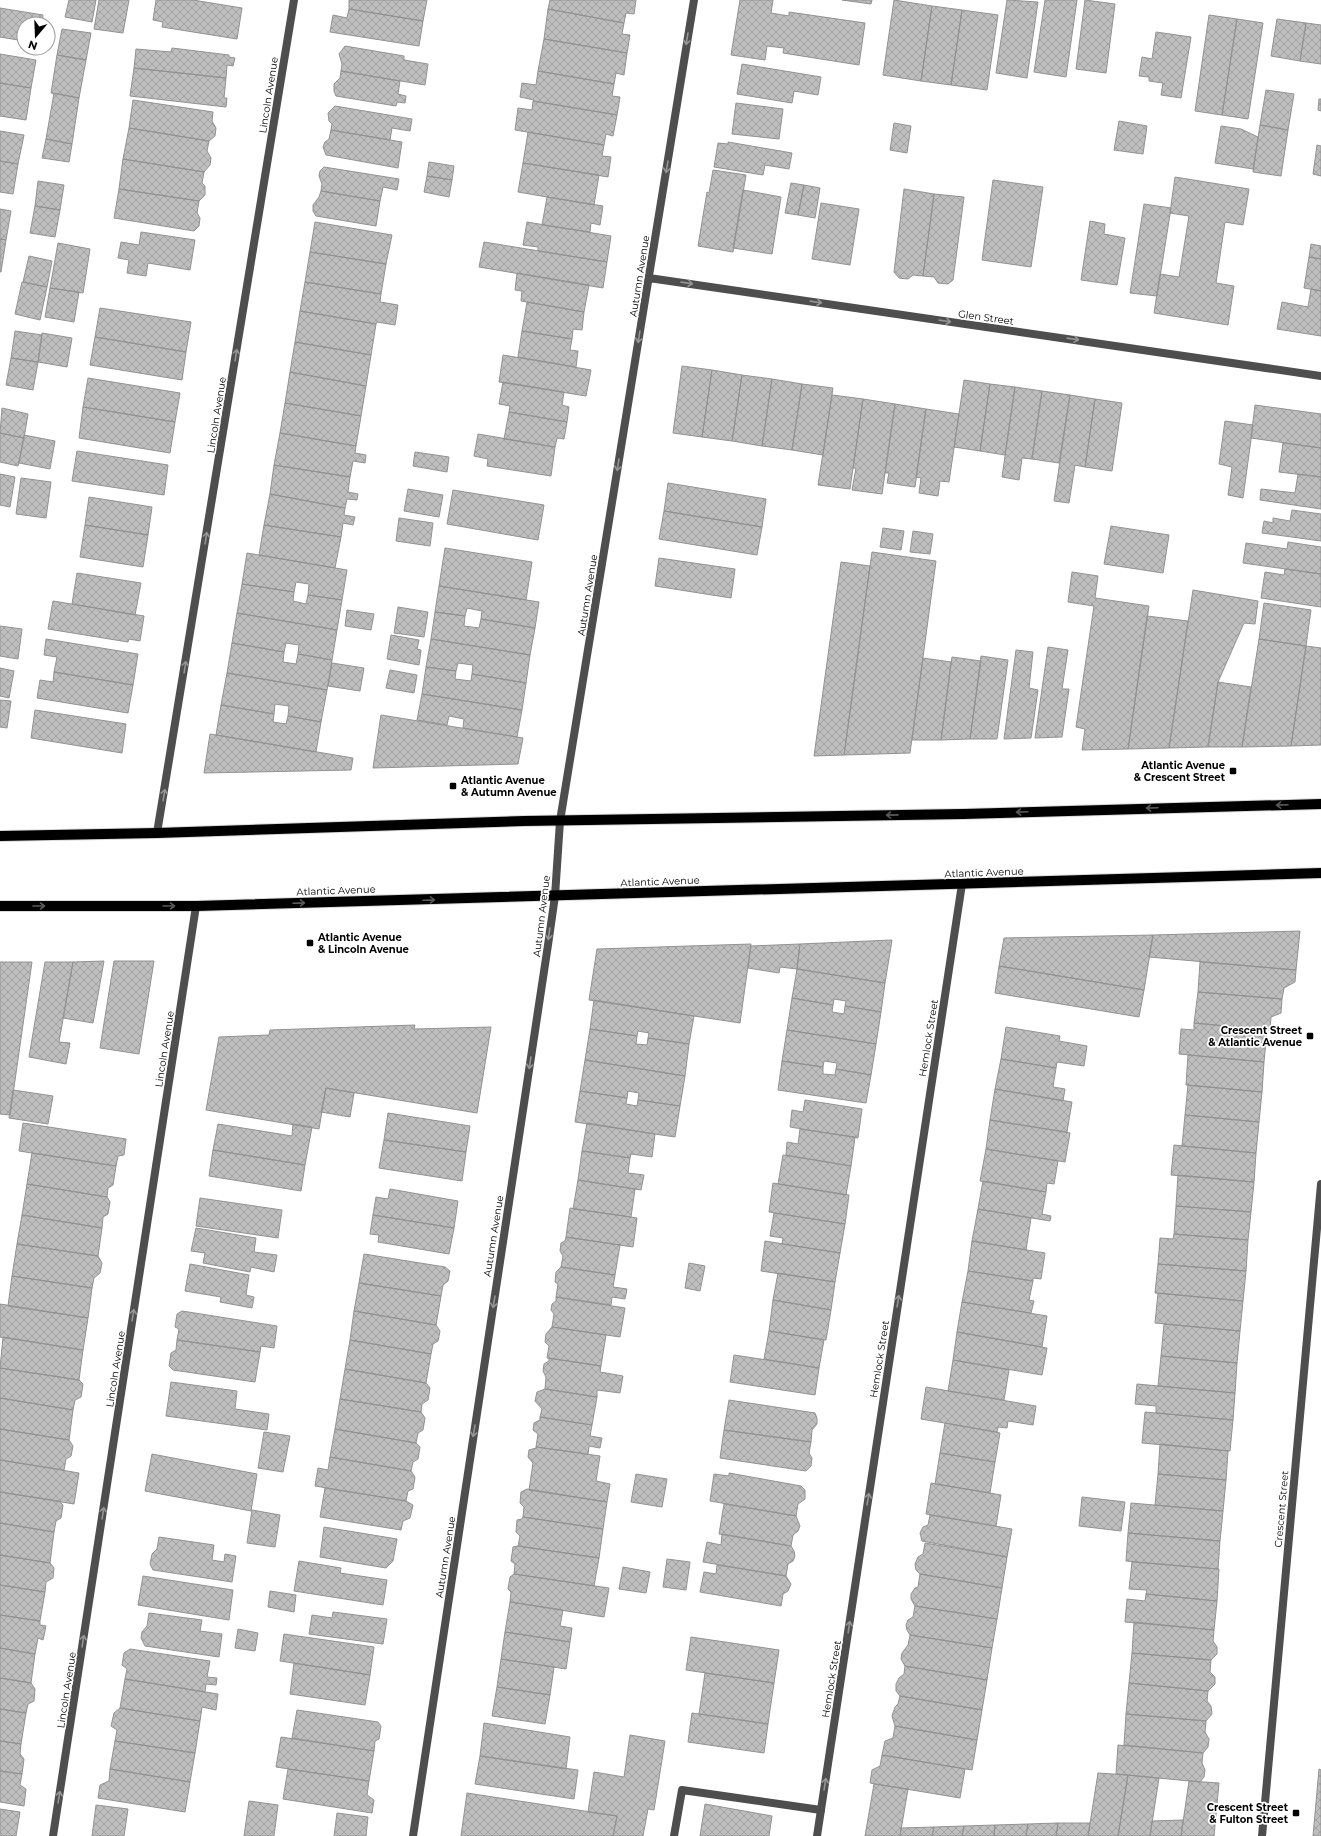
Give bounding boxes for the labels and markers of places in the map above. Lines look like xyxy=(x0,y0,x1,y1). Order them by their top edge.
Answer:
place label: Atlantic Avenue & Crescent Street xyxy=(1134,759,1226,784)
marker: Atlantic Avenue & Crescent Street xyxy=(1228,766,1238,776)
place label: Atlantic Avenue & Autumn Avenue xyxy=(460,774,557,799)
marker: Atlantic Avenue & Autumn Avenue xyxy=(448,781,458,791)
place label: Atlantic Avenue & Lincoln Avenue xyxy=(317,931,409,956)
marker: Atlantic Avenue & Lincoln Avenue xyxy=(305,938,315,948)
place label: Crescent Street & Atlantic Avenue xyxy=(1208,1024,1303,1049)
marker: Crescent Street & Atlantic Avenue xyxy=(1305,1031,1315,1041)
place label: Crescent Street & Fulton Street xyxy=(1207,1801,1289,1826)
marker: Crescent Street & Fulton Street xyxy=(1291,1808,1301,1818)

